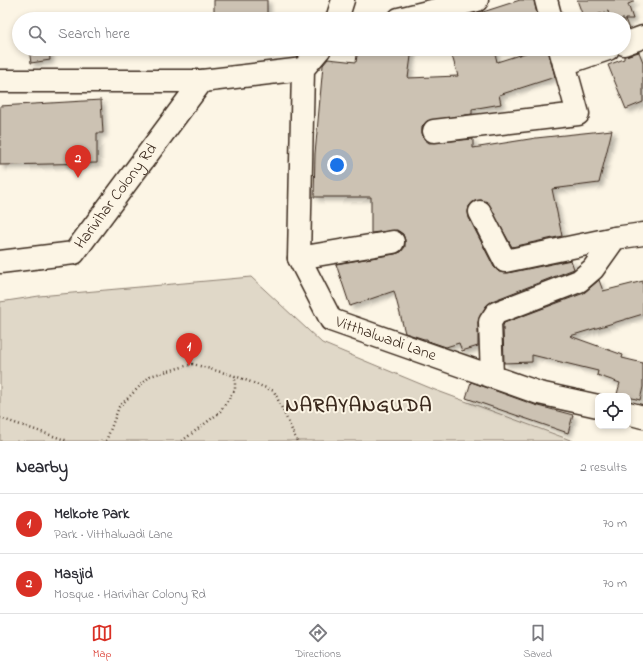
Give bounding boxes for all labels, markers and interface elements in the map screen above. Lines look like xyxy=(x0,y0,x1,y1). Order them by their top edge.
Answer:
search box xyxy=(12,12,631,56)
icon: search xyxy=(26,23,48,45)
text: Search here xyxy=(58,23,130,45)
street label: Harivihar Colony Rd xyxy=(69,139,163,254)
pin: 2 xyxy=(65,145,91,178)
your location xyxy=(327,155,347,175)
street label: Vitthalwadi Lane xyxy=(331,310,440,368)
pin: 1 xyxy=(176,333,202,366)
district label: NARAYANGUDA xyxy=(285,392,433,421)
map controls xyxy=(595,393,631,429)
button: locate xyxy=(595,393,631,429)
text: Nearby xyxy=(16,455,68,480)
text: 2 results xyxy=(580,458,627,477)
text: Melkote Park xyxy=(54,503,129,525)
text: 1 xyxy=(27,514,31,533)
text: 70 m xyxy=(603,514,627,533)
text: Park · Vitthalwadi Lane xyxy=(54,525,172,544)
text: Masjid xyxy=(54,563,93,585)
text: 2 xyxy=(26,574,32,593)
text: 70 m xyxy=(603,574,627,593)
text: Mosque · Harivihar Colony Rd xyxy=(54,585,206,604)
tab: Map xyxy=(91,622,113,662)
tab: Directions xyxy=(295,622,341,662)
tab: Saved xyxy=(523,622,552,662)

